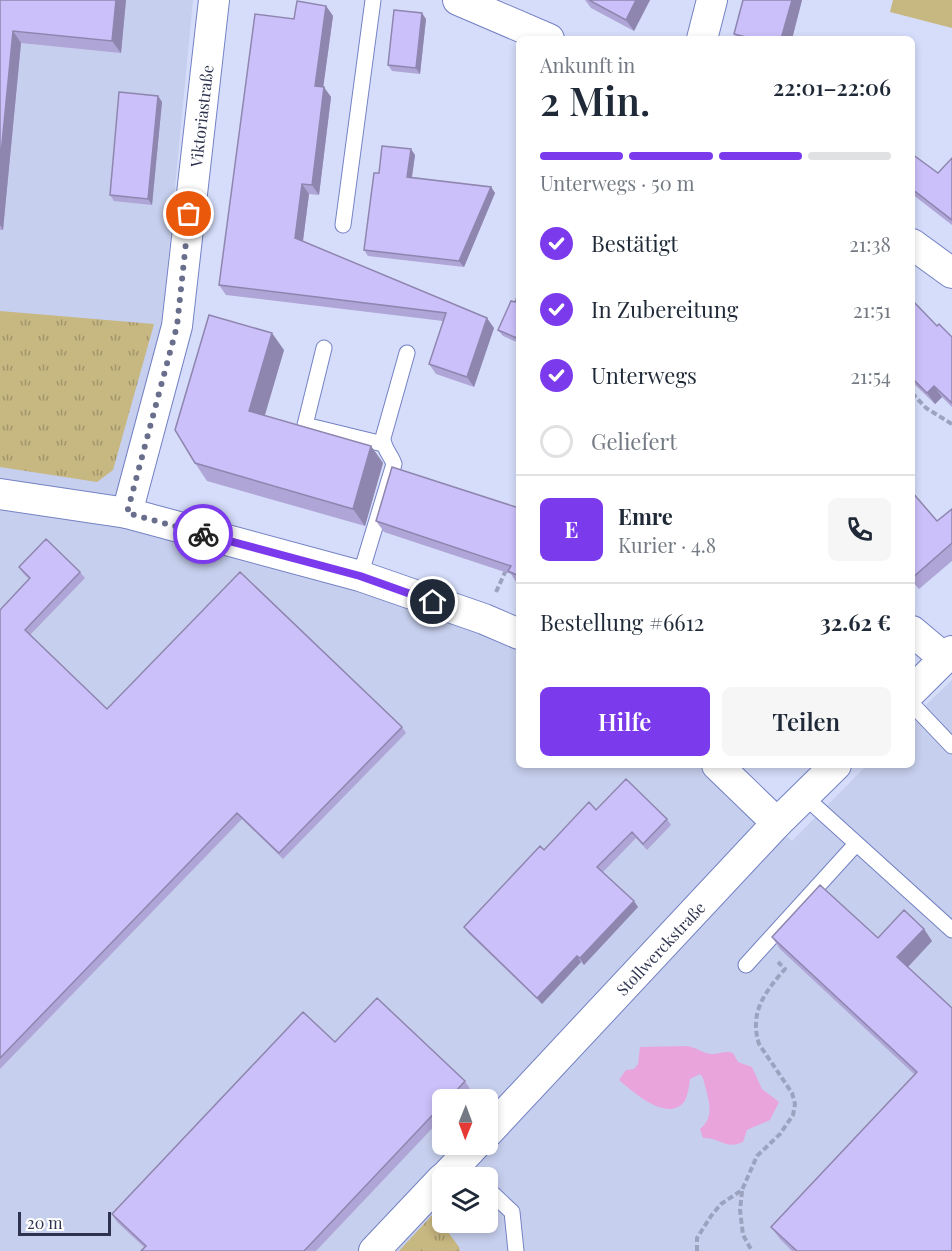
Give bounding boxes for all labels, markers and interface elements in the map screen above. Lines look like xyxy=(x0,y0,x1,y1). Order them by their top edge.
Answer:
text: Ankunft in xyxy=(540,51,635,78)
street label: Viktoriastraße xyxy=(185,64,217,169)
text: 22:01–22:06 xyxy=(773,72,891,102)
text: 2 Min. xyxy=(540,74,650,126)
text: Unterwegs · 50 m xyxy=(540,169,694,196)
pin xyxy=(163,188,214,239)
icon: bag xyxy=(172,197,205,230)
icon: check xyxy=(540,227,573,260)
text: Bestätigt xyxy=(591,228,678,258)
text: 21:38 xyxy=(849,230,891,257)
icon: check xyxy=(540,293,573,326)
text: In Zubereitung xyxy=(591,294,738,324)
text: 21:51 xyxy=(853,296,891,323)
icon: check xyxy=(540,359,573,392)
text: Unterwegs xyxy=(591,360,697,390)
text: 21:54 xyxy=(851,362,891,389)
text: Geliefert xyxy=(591,426,677,456)
button: phone xyxy=(828,498,891,561)
text: Emre xyxy=(618,501,673,531)
courier xyxy=(173,504,233,564)
text: E xyxy=(565,514,578,544)
icon: bike xyxy=(187,518,220,551)
text: Kurier · 4.8 xyxy=(618,531,716,558)
pin xyxy=(407,576,458,627)
icon: home xyxy=(416,585,449,618)
text: Bestellung #6612 xyxy=(540,607,704,637)
text: 32.62 € xyxy=(820,607,891,637)
button: Hilfe xyxy=(540,687,710,756)
button: Teilen xyxy=(722,687,891,756)
street label: Stollwerckstraße xyxy=(611,897,709,999)
north arrow xyxy=(432,1089,498,1155)
map controls xyxy=(432,1089,498,1233)
button: layers xyxy=(432,1167,498,1233)
scale bar xyxy=(18,1209,111,1236)
text: 20 m xyxy=(27,1212,62,1233)

